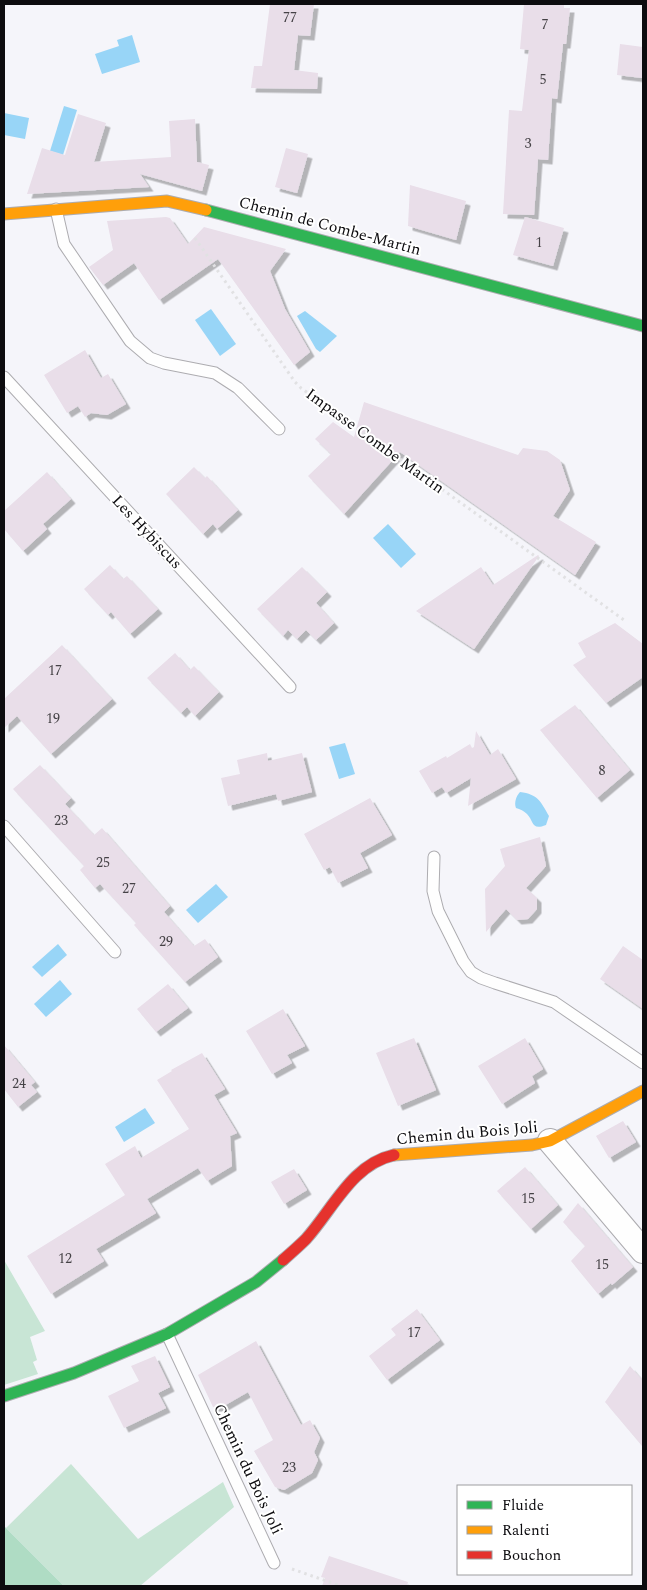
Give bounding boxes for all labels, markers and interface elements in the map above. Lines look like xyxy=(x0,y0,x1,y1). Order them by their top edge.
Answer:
house number: 77 xyxy=(283,7,297,28)
house number: 7 xyxy=(542,14,549,35)
house number: 5 xyxy=(540,69,547,90)
house number: 3 xyxy=(525,133,532,154)
street label: Chemin de Combe-Martin xyxy=(236,190,424,262)
house number: 1 xyxy=(536,232,543,253)
street label: Impasse Combe Martin xyxy=(301,382,449,500)
street label: Les Hybiscus xyxy=(106,489,188,575)
house number: 17 xyxy=(48,660,62,681)
house number: 19 xyxy=(46,708,60,729)
house number: 8 xyxy=(599,760,606,781)
house number: 23 xyxy=(54,810,68,831)
house number: 25 xyxy=(96,852,110,873)
house number: 27 xyxy=(122,878,136,899)
house number: 29 xyxy=(159,931,173,952)
house number: 24 xyxy=(12,1073,26,1094)
street label: Chemin du Bois Joli xyxy=(395,1115,539,1151)
house number: 15 xyxy=(521,1188,535,1209)
house number: 12 xyxy=(58,1248,72,1269)
house number: 15 xyxy=(595,1254,609,1275)
house number: 17 xyxy=(407,1322,421,1343)
street label: Chemin du Bois Joli xyxy=(207,1400,289,1538)
house number: 23 xyxy=(282,1457,296,1478)
legend xyxy=(457,1485,632,1575)
text: Fluide xyxy=(502,1494,544,1517)
text: Ralenti xyxy=(502,1519,550,1542)
text: Bouchon xyxy=(502,1544,562,1567)

